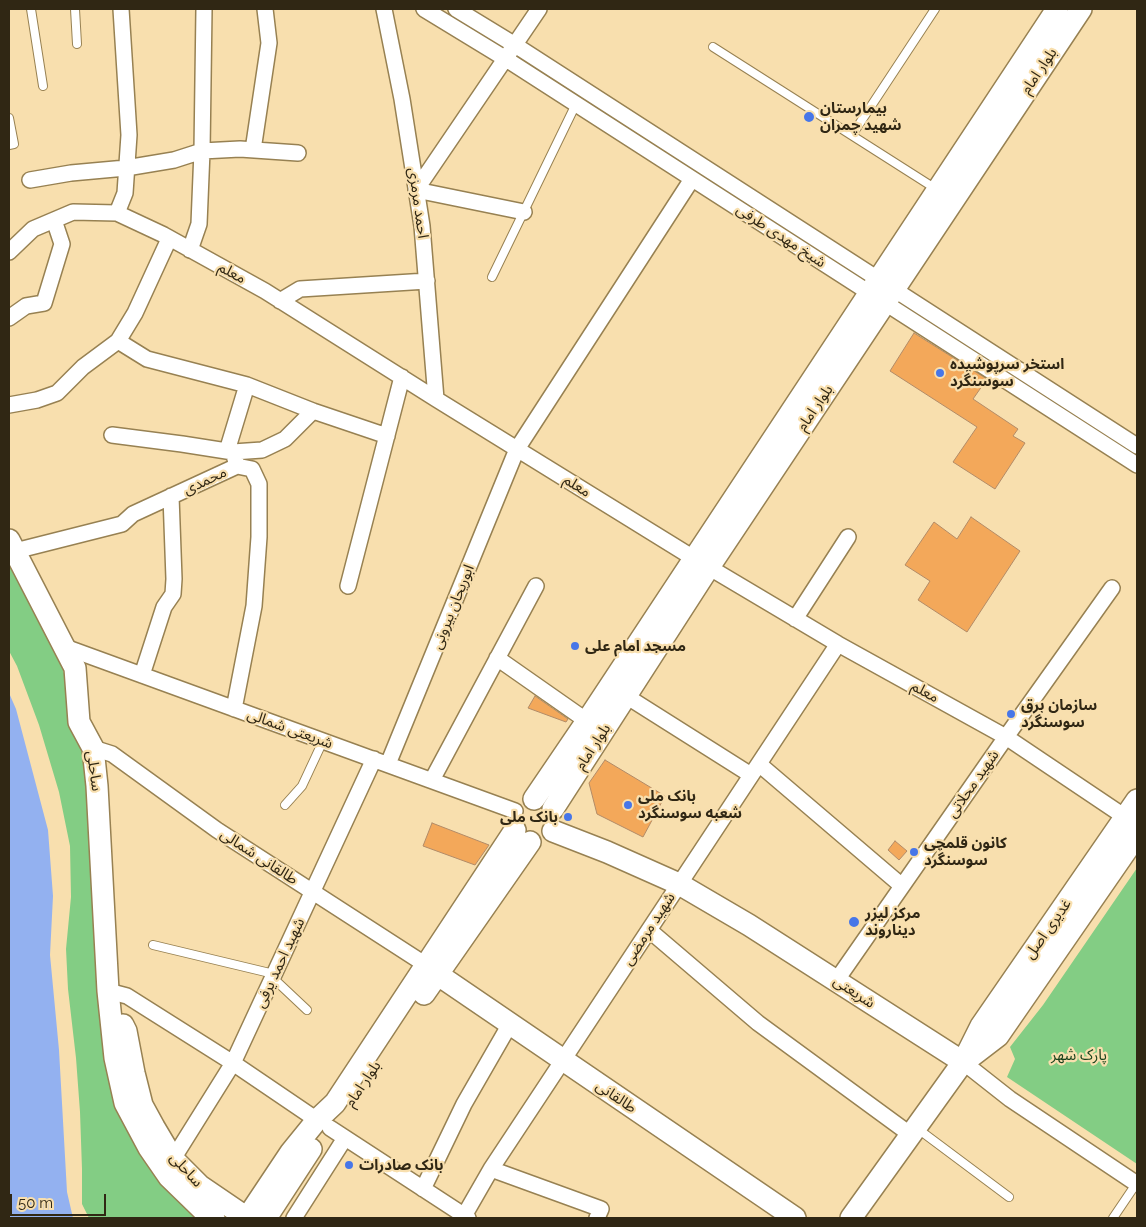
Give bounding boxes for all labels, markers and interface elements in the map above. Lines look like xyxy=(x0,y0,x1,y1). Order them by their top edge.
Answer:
street label: بلوار امام xyxy=(1017,45,1061,97)
place label: بیمارستان شهید چمران xyxy=(820,99,901,134)
marker: بیمارستان شهید چمران xyxy=(802,110,816,124)
street label: احمد مرمزی xyxy=(404,166,432,240)
street label: شیخ مهدی طرفی xyxy=(733,200,829,272)
street label: معلم xyxy=(215,258,249,288)
place label: استخر سرپوشیده سوسنگرد xyxy=(950,355,1064,390)
marker: استخر سرپوشیده سوسنگرد xyxy=(934,367,946,379)
street label: بلوار امام xyxy=(793,382,837,434)
street label: محمدی xyxy=(181,463,229,499)
street label: معلم xyxy=(560,471,594,501)
street label: ابوریحان بیرونی xyxy=(428,562,478,652)
place label: مسجد امام علی xyxy=(585,637,686,655)
marker: مسجد امام علی xyxy=(569,640,581,652)
street label: معلم xyxy=(908,677,942,707)
place label: سازمان برق سوسنگرد xyxy=(1021,696,1097,731)
street label: شریعتی شمالی xyxy=(245,705,335,753)
marker: سازمان برق سوسنگرد xyxy=(1005,708,1017,720)
street label: بلوار امام xyxy=(571,720,615,774)
street label: شهید محلاتی xyxy=(943,747,1003,821)
street label: ساحلی xyxy=(82,750,106,792)
place label: بانک ملی شعبه سوسنگرد xyxy=(638,787,742,822)
marker: بانک ملی شعبه سوسنگرد xyxy=(622,799,634,811)
place label: بانک ملی xyxy=(500,808,558,826)
marker: بانک ملی xyxy=(562,811,574,823)
street label: طالقانی شمالی xyxy=(217,825,301,889)
place label: کانون قلمچی سوسنگرد xyxy=(924,834,1007,869)
marker: کانون قلمچی سوسنگرد xyxy=(908,846,920,858)
street label: شهید مرمضی xyxy=(619,889,679,969)
street label: غدیری اصل xyxy=(1021,895,1075,963)
place label: مرکز لیزر دیناروند xyxy=(865,904,921,939)
street label: شهید احمد یرفی xyxy=(251,915,309,1011)
marker: مرکز لیزر دیناروند xyxy=(847,915,861,929)
street label: شریعتی xyxy=(830,972,878,1012)
park label: پارک شهر xyxy=(1051,1046,1107,1064)
street label: بلوار امام xyxy=(341,1058,385,1110)
street label: طالقانی xyxy=(592,1077,640,1117)
street label: ساحلی xyxy=(166,1149,206,1191)
place label: بانک صادرات xyxy=(359,1156,444,1174)
marker: بانک صادرات xyxy=(343,1159,355,1171)
scale bar xyxy=(12,1184,109,1216)
text: 50 m xyxy=(18,1194,53,1212)

